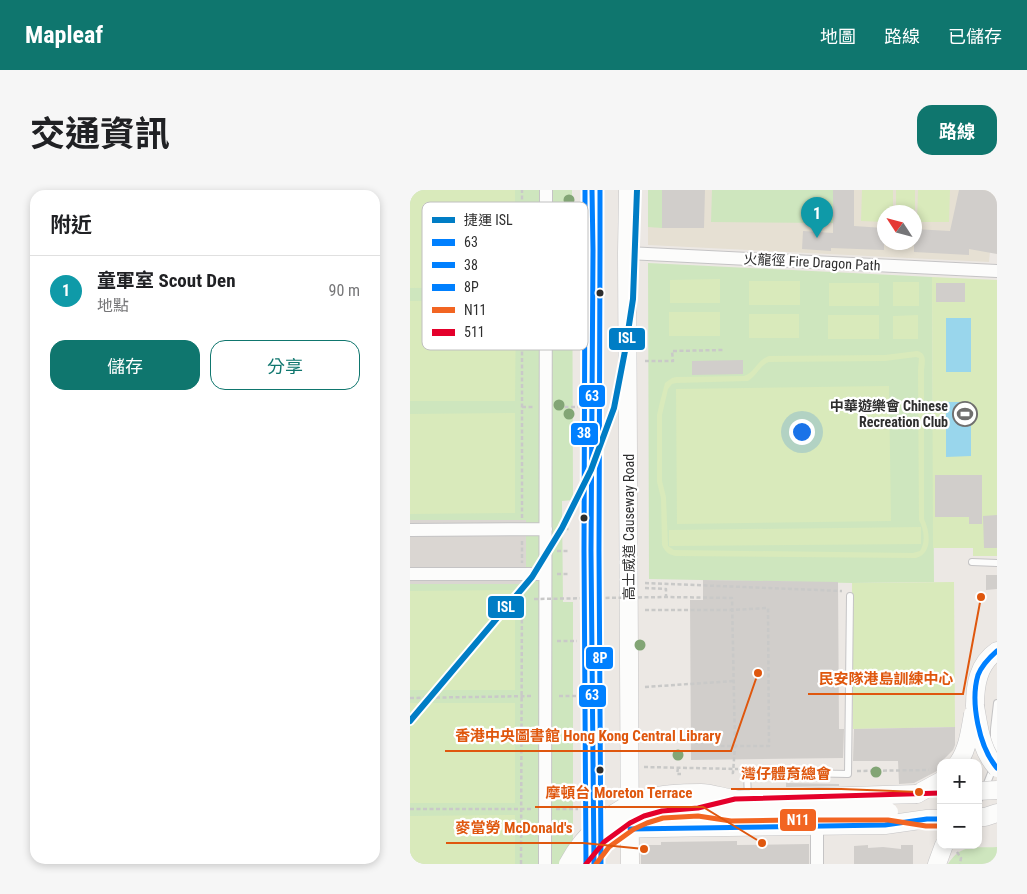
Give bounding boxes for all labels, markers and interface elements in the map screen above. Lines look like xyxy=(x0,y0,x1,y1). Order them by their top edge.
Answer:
text: Mapleaf xyxy=(25,21,103,49)
text: 地圖 xyxy=(820,26,856,47)
text: 路線 xyxy=(884,26,920,47)
text: 已儲存 xyxy=(948,26,1002,47)
button: 路線 xyxy=(917,105,997,155)
text: 交通資訊 xyxy=(30,114,170,155)
pin: 1 xyxy=(801,197,833,238)
legend xyxy=(422,202,588,350)
north arrow xyxy=(877,205,922,250)
text: 捷運 ISL xyxy=(464,212,513,228)
text: 附近 xyxy=(50,213,92,237)
text: 63 xyxy=(464,234,478,250)
street label: 火龍徑 Fire Dragon Path xyxy=(743,250,881,274)
text: 38 xyxy=(464,257,478,273)
text: 童軍室 Scout Den xyxy=(97,269,236,292)
text: 8P xyxy=(464,279,479,295)
text: 1 xyxy=(62,281,70,300)
text: 90 m xyxy=(328,281,360,300)
unlabelled marker xyxy=(595,288,605,298)
text: 地點 xyxy=(97,296,129,315)
text: N11 xyxy=(464,302,487,318)
text: 511 xyxy=(464,324,485,340)
line badge: ISL xyxy=(608,327,646,351)
text: ISL xyxy=(618,330,636,346)
button: 儲存 xyxy=(50,340,200,390)
button: 分享 xyxy=(210,340,360,390)
line badge: 63 xyxy=(578,384,606,408)
text: 63 xyxy=(585,388,599,404)
place label: 中華遊樂會 Chinese Recreation Club xyxy=(830,398,948,430)
sports icon: 中華遊樂會 Chinese Recreation Club xyxy=(952,401,978,427)
your location xyxy=(789,419,815,445)
line badge: 38 xyxy=(570,422,599,446)
text: 38 xyxy=(577,425,591,441)
street label: 高士威道 Causeway Road xyxy=(621,454,637,600)
unlabelled marker xyxy=(579,513,589,523)
line badge: ISL xyxy=(487,595,525,619)
text: ISL xyxy=(497,599,515,615)
line badge: 8P xyxy=(585,646,614,670)
text: 8P xyxy=(592,650,608,666)
callout: 民安隊港島訓練中心 xyxy=(808,664,963,694)
text: 民安隊港島訓練中心 xyxy=(818,670,954,688)
line badge: 63 xyxy=(578,684,607,708)
text: 63 xyxy=(585,687,599,703)
callout: 香港中央圖書館 Hong Kong Central Library xyxy=(445,721,731,751)
text: 香港中央圖書館 Hong Kong Central Library xyxy=(455,727,721,745)
callout: 灣仔體育總會 xyxy=(731,759,841,789)
map controls xyxy=(937,759,982,849)
button: + xyxy=(937,759,982,804)
unlabelled marker xyxy=(595,765,605,775)
text: 灣仔體育總會 xyxy=(741,765,831,783)
callout: 摩頓台 Moreton Terrace xyxy=(535,777,703,807)
text: 摩頓台 Moreton Terrace xyxy=(545,784,693,802)
button: − xyxy=(937,804,982,849)
line badge: N11 xyxy=(779,808,817,832)
text: N11 xyxy=(787,812,809,828)
callout: 麥當勞 McDonald's xyxy=(446,813,583,843)
text: 麥當勞 McDonald's xyxy=(456,819,573,837)

